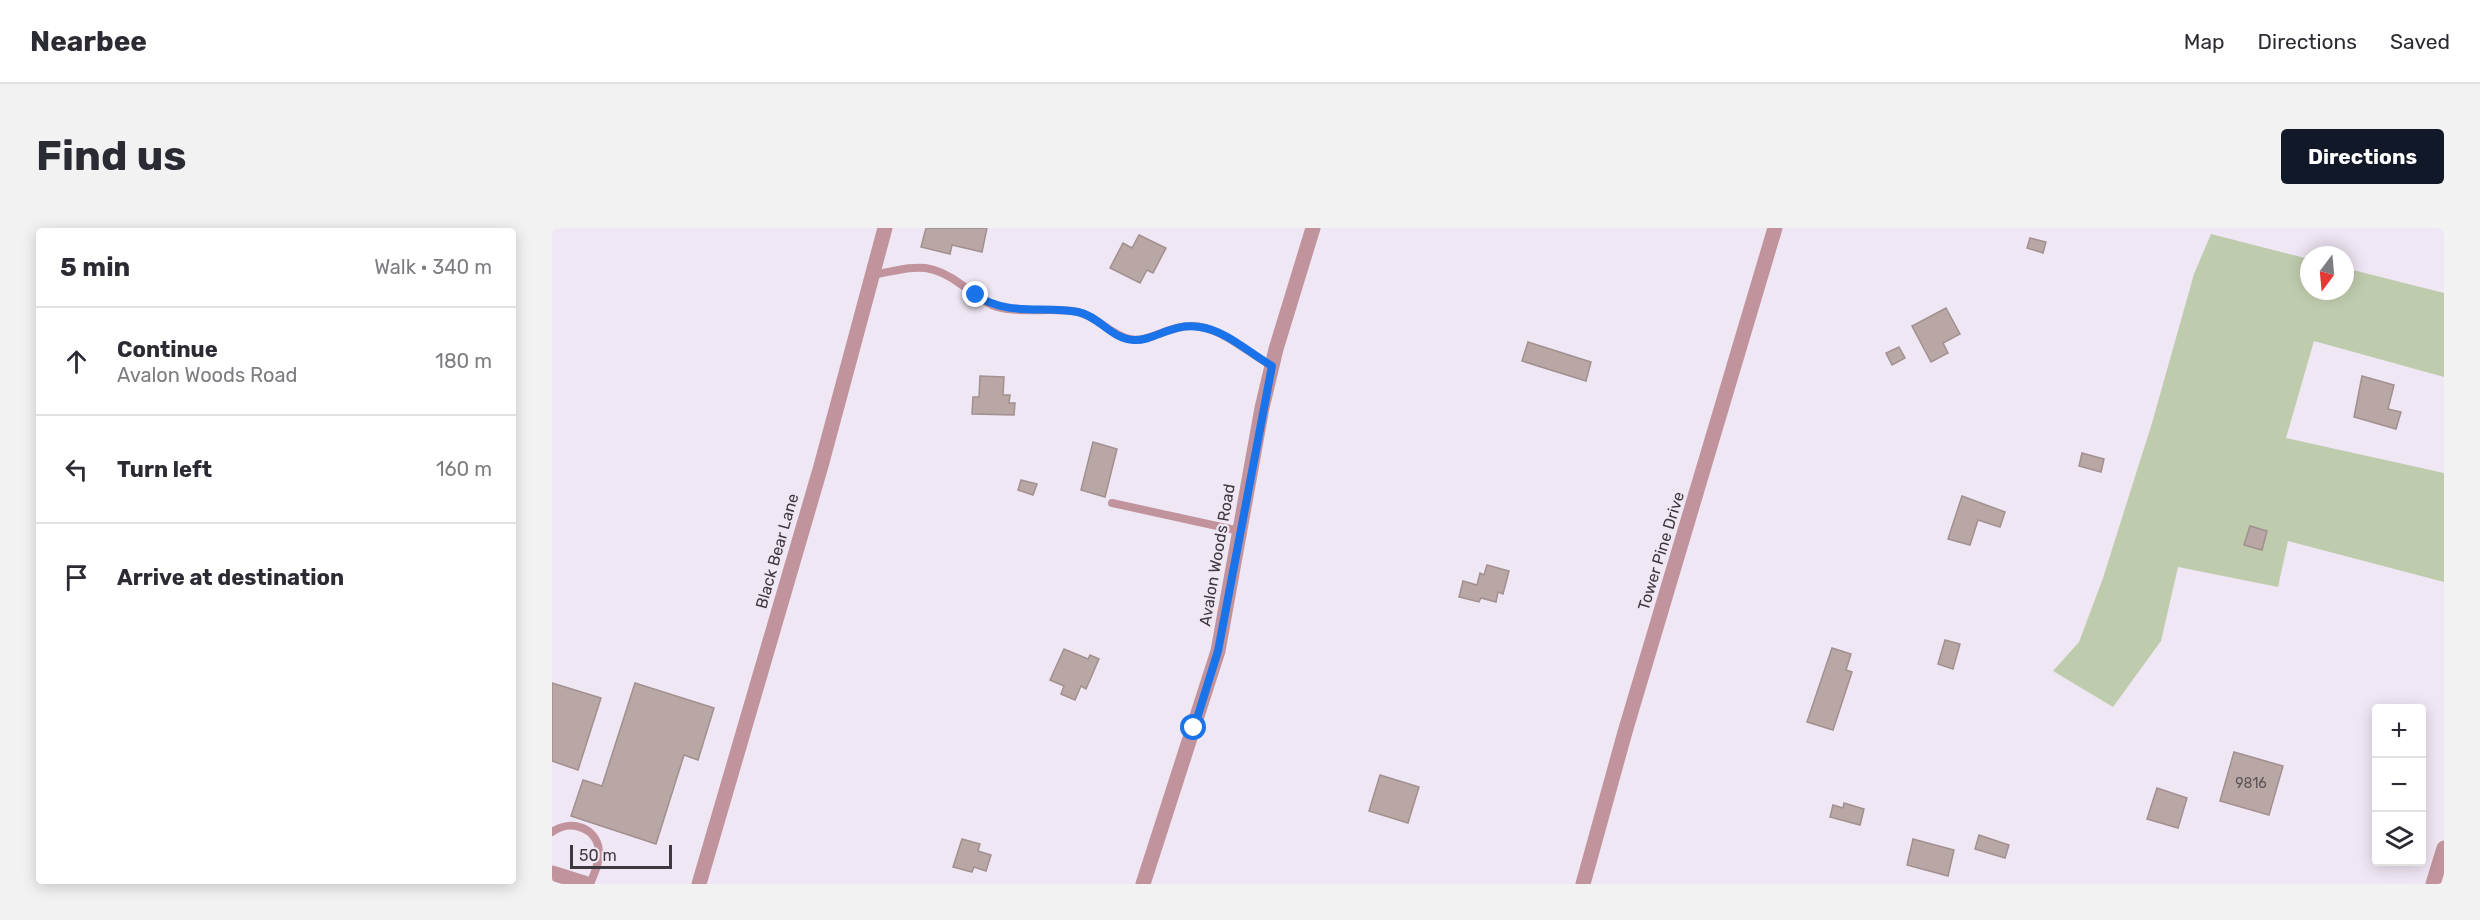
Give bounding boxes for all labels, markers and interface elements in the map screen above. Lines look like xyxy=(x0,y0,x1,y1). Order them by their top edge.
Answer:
text: Nearbee xyxy=(30,25,147,58)
text: Map xyxy=(2184,29,2225,54)
text: Directions xyxy=(2258,29,2357,54)
text: Saved xyxy=(2390,29,2450,54)
button: Directions xyxy=(2281,129,2444,184)
text: Find us xyxy=(36,131,187,181)
north arrow xyxy=(2300,246,2354,300)
text: 5 min xyxy=(60,252,130,283)
text: Walk · 340 m xyxy=(374,255,492,279)
route end xyxy=(962,281,988,307)
text: Continue xyxy=(117,336,218,363)
icon: ahead xyxy=(60,345,93,378)
text: 180 m xyxy=(435,349,492,373)
text: Avalon Woods Road xyxy=(117,363,298,387)
icon: left xyxy=(60,453,93,486)
text: Turn left xyxy=(117,456,212,483)
text: 160 m xyxy=(436,457,492,481)
street label: Avalon Woods Road xyxy=(1195,482,1239,628)
street label: Tower Pine Drive xyxy=(1634,489,1688,613)
street label: Black Bear Lane xyxy=(751,491,803,611)
icon: arrive xyxy=(60,561,93,594)
text: Arrive at destination xyxy=(117,564,344,591)
map controls xyxy=(2372,704,2426,866)
button: + xyxy=(2372,704,2426,758)
route start xyxy=(1180,714,1206,740)
button: − xyxy=(2372,758,2426,812)
house number: 9816 xyxy=(2235,775,2267,792)
button: layers xyxy=(2372,812,2426,866)
scale bar xyxy=(570,842,672,870)
text: 50 m xyxy=(579,846,617,865)

